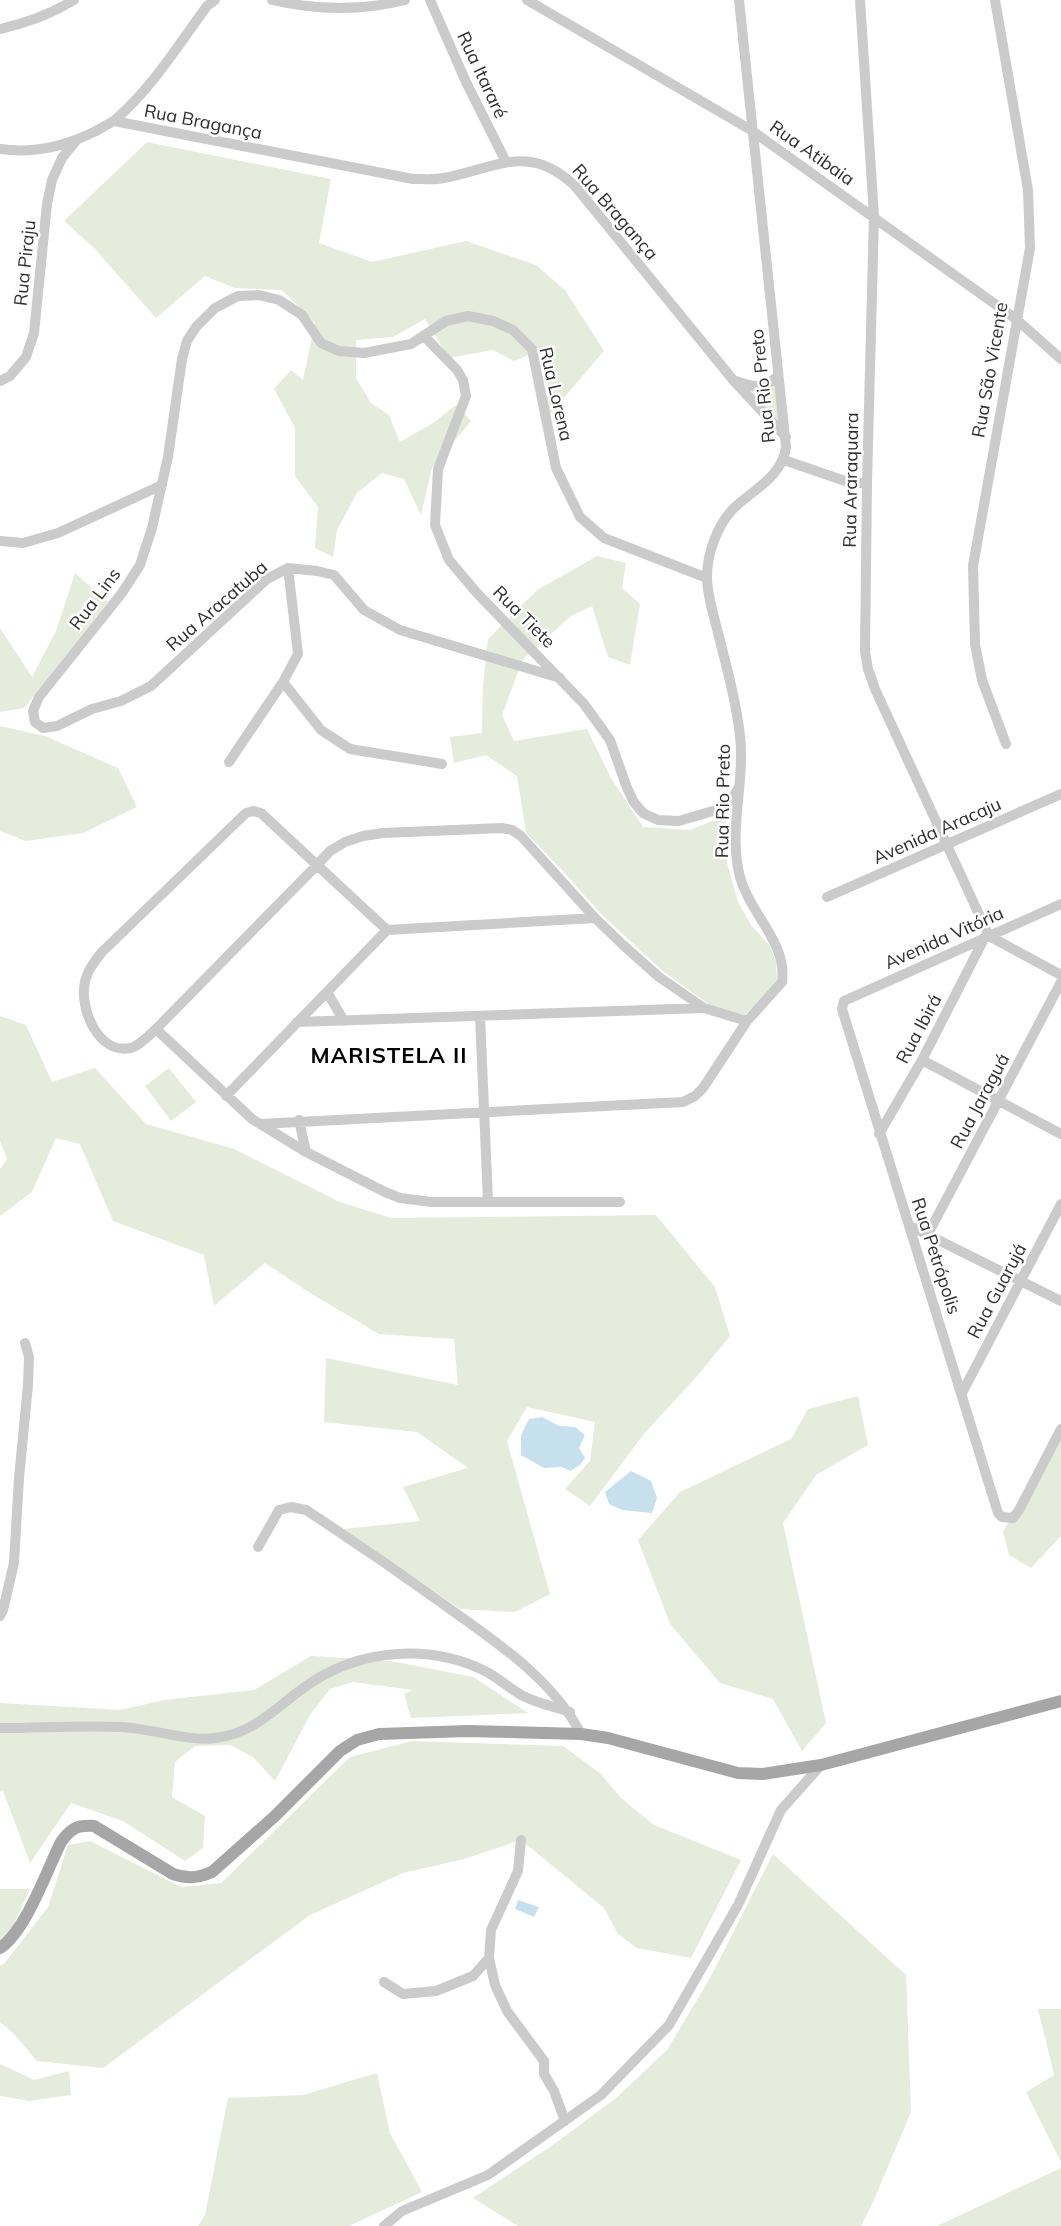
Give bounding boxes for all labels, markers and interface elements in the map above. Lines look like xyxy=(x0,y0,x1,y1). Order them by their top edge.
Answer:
street label: Rua Itararé xyxy=(452,28,513,122)
street label: Rua Bragança xyxy=(142,99,264,144)
street label: Rua Atibaia xyxy=(765,115,859,190)
street label: Rua Bragança xyxy=(567,159,663,264)
street label: Rua Piraju xyxy=(9,219,40,307)
street label: Rua São Vicente xyxy=(966,300,1013,439)
street label: Rua Rio Preto xyxy=(745,328,780,444)
street label: Rua Lorena xyxy=(534,345,578,443)
street label: Rua Araraquara xyxy=(838,412,863,548)
street label: Rua Aracatuba xyxy=(161,555,272,656)
street label: Rua Lins xyxy=(64,563,125,634)
street label: Rua Tiete xyxy=(488,580,561,653)
street label: Rua Rio Preto xyxy=(710,744,735,858)
street label: Avenida Aracaju xyxy=(869,792,1004,869)
street label: Avenida Vitória xyxy=(881,901,1007,974)
street label: Rua Ibirá xyxy=(891,990,946,1067)
district label: MARISTELA II xyxy=(311,1041,467,1069)
street label: Rua Jaraguá xyxy=(945,1049,1014,1152)
street label: Rua Petrópolis xyxy=(907,1195,966,1317)
street label: Rua Guarujá xyxy=(962,1239,1031,1342)

